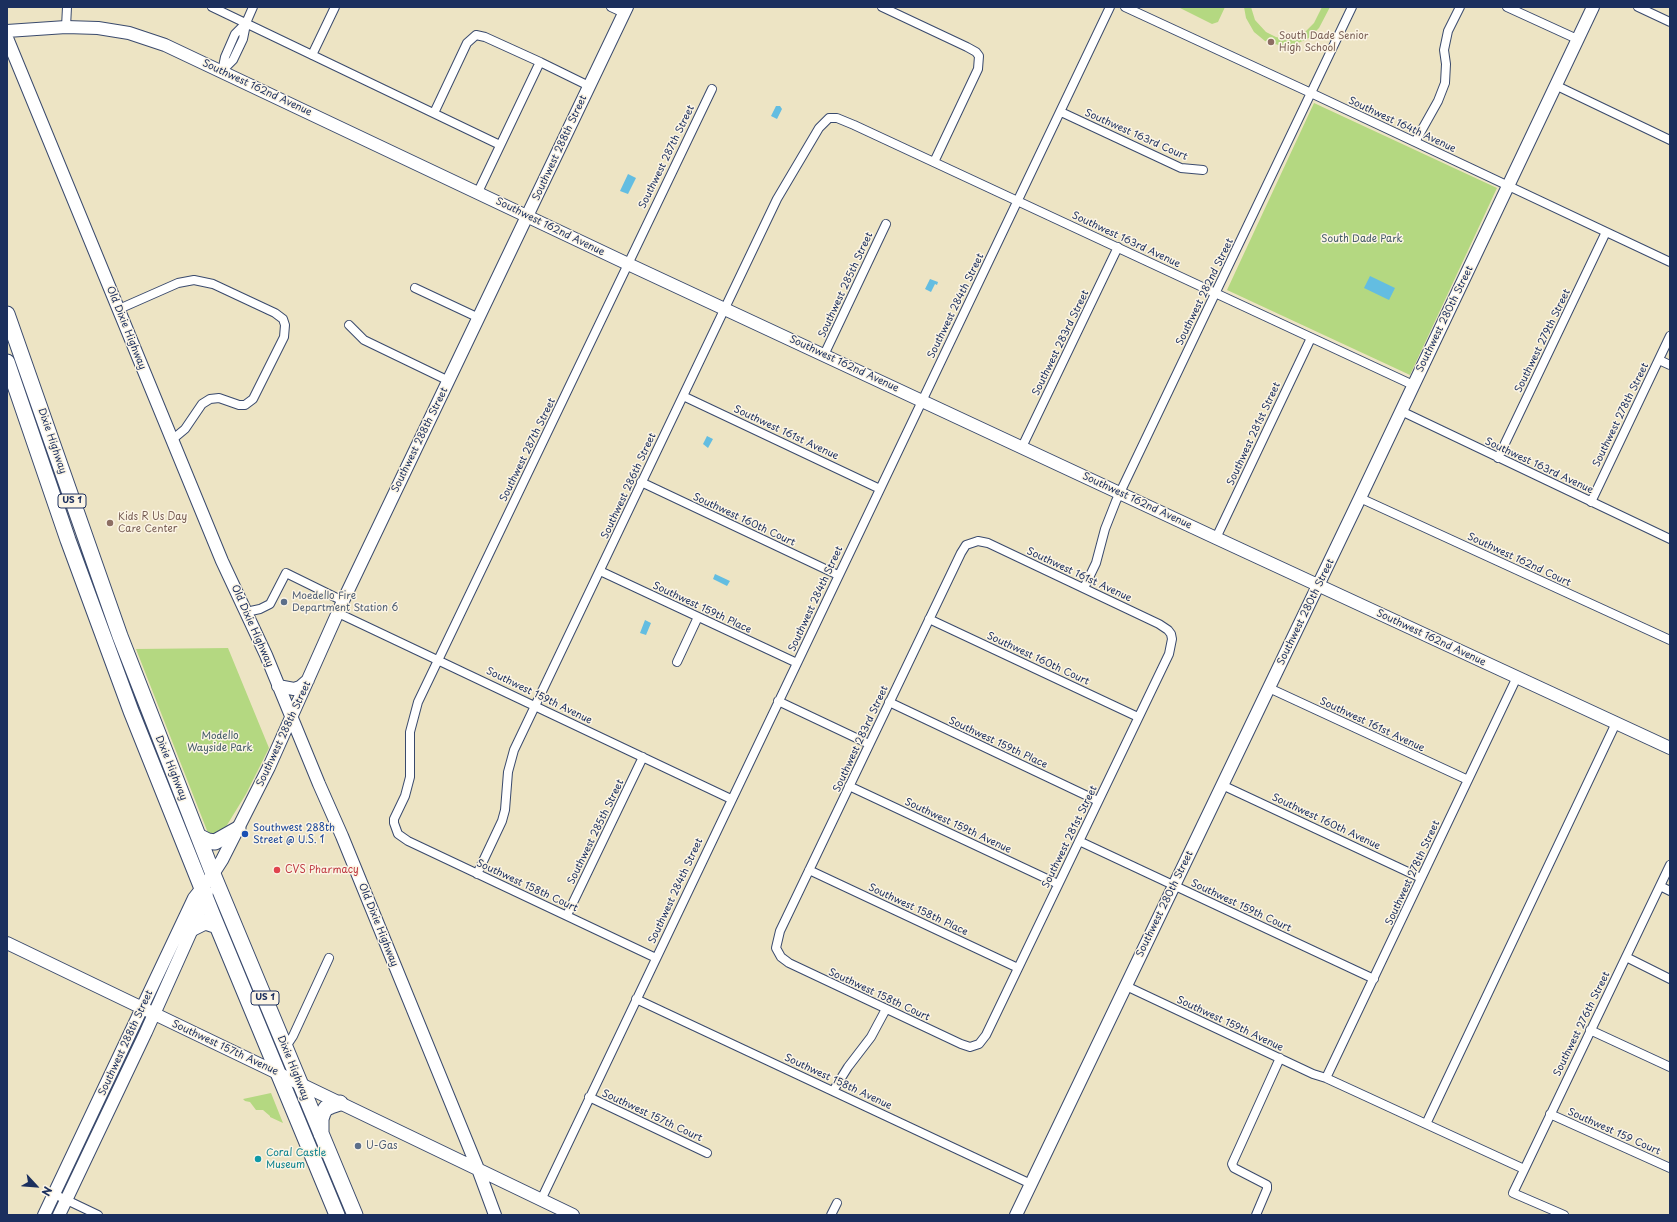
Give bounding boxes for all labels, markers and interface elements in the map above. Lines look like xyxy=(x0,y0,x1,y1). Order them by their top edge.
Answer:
place label: South Dade Senior High School xyxy=(1279,30,1368,54)
marker: South Dade Senior High School xyxy=(1266,37,1276,47)
street label: Southwest 162nd Avenue xyxy=(200,57,314,119)
street label: Southwest 288th Street xyxy=(530,93,590,203)
street label: Southwest 164th Avenue xyxy=(1346,95,1458,155)
street label: Southwest 287th Street xyxy=(637,103,697,211)
street label: Southwest 163rd Court xyxy=(1083,107,1189,163)
street label: Southwest 162nd Avenue xyxy=(494,195,606,259)
street label: Southwest 163rd Avenue xyxy=(1070,210,1182,270)
street label: Southwest 285th Street xyxy=(816,230,876,340)
park label: South Dade Park xyxy=(1321,233,1403,245)
street label: Southwest 282nd Street xyxy=(1174,237,1236,347)
street label: Southwest 284th Street xyxy=(925,252,987,360)
street label: Southwest 280th Street xyxy=(1414,264,1476,374)
street label: Old Dixie Highway xyxy=(104,285,148,371)
street label: Southwest 279th Street xyxy=(1513,287,1573,395)
street label: Southwest 283rd Street xyxy=(1030,288,1092,398)
street label: Southwest 162nd Avenue xyxy=(787,333,901,395)
street label: Southwest 278th Street xyxy=(1591,361,1651,469)
street label: Southwest 281st Street xyxy=(1225,380,1283,488)
street label: Southwest 288th Street xyxy=(389,386,451,494)
street label: Southwest 287th Street xyxy=(498,396,558,504)
street label: Southwest 161st Avenue xyxy=(732,403,840,463)
street label: Dixie Highway xyxy=(35,407,69,475)
street label: Southwest 286th Street xyxy=(599,431,659,541)
street label: Southwest 163rd Avenue xyxy=(1483,436,1595,496)
street label: Southwest 162nd Avenue xyxy=(1080,470,1194,532)
street label: Southwest 160th Court xyxy=(691,491,797,549)
road number: US 1 xyxy=(58,494,86,508)
place label: Kids R Us Day Care Center xyxy=(118,511,187,534)
marker: Kids R Us Day Care Center xyxy=(105,518,115,528)
street label: Southwest 162nd Court xyxy=(1465,531,1573,589)
street label: Southwest 284th Street xyxy=(786,544,846,654)
street label: Southwest 161st Avenue xyxy=(1025,545,1133,605)
street label: Southwest 280th Street xyxy=(1275,557,1337,667)
street label: Southwest 159th Place xyxy=(651,580,753,636)
street label: Old Dixie Highway xyxy=(228,583,276,669)
place label: Moedello Fire Department Station 6 xyxy=(292,590,398,614)
marker: Moedello Fire Department Station 6 xyxy=(279,597,289,607)
street label: Southwest 162nd Avenue xyxy=(1374,607,1488,669)
street label: Southwest 160th Court xyxy=(985,630,1091,688)
street label: Southwest 159th Avenue xyxy=(484,665,594,727)
street label: Southwest 288th Street xyxy=(254,679,314,789)
street label: Southwest 283rd Street xyxy=(831,684,891,794)
street label: Southwest 161st Avenue xyxy=(1318,695,1426,755)
street label: Southwest 159th Place xyxy=(947,715,1049,771)
park label: Modello Wayside Park xyxy=(187,730,253,754)
street label: Dixie Highway xyxy=(153,734,189,802)
street label: Southwest 285th Street xyxy=(565,778,627,886)
street label: Southwest 281st Street xyxy=(1040,784,1100,890)
street label: Southwest 160th Avenue xyxy=(1270,792,1382,852)
street label: Southwest 159th Avenue xyxy=(903,796,1013,856)
street label: Southwest 278th Street xyxy=(1383,819,1443,927)
place label: Southwest 288th Street @ U.S. 1 xyxy=(253,822,335,846)
marker: Southwest 288th Street @ U.S. 1 xyxy=(240,829,250,839)
street label: Southwest 284th Street xyxy=(646,836,706,946)
street label: Southwest 280th Street xyxy=(1134,849,1196,959)
street label: Southwest 158th Court xyxy=(474,857,580,915)
place label: CVS Pharmacy xyxy=(285,864,359,876)
marker: CVS Pharmacy xyxy=(272,865,282,875)
street label: Southwest 159th Court xyxy=(1189,877,1293,935)
street label: Old Dixie Highway xyxy=(356,882,400,968)
street label: Southwest 158th Place xyxy=(866,882,970,938)
street label: Southwest 158th Court xyxy=(826,966,932,1024)
street label: Southwest 276th Street xyxy=(1551,970,1613,1078)
street label: Southwest 288th Street xyxy=(96,988,156,1098)
road number: US 1 xyxy=(251,991,279,1005)
street label: Southwest 159th Avenue xyxy=(1175,994,1285,1054)
street label: Southwest 157th Avenue xyxy=(170,1018,280,1078)
street label: Dixie Highway xyxy=(275,1034,311,1102)
street label: Southwest 158th Avenue xyxy=(782,1052,894,1112)
street label: Southwest 157th Court xyxy=(600,1087,704,1145)
street label: Southwest 159 Court xyxy=(1566,1106,1662,1158)
place label: U-Gas xyxy=(366,1140,398,1152)
marker: U-Gas xyxy=(353,1141,363,1151)
place label: Coral Castle Museum xyxy=(266,1147,326,1170)
marker: Coral Castle Museum xyxy=(253,1154,263,1164)
north arrow xyxy=(16,1166,56,1206)
text: N xyxy=(38,1184,57,1199)

